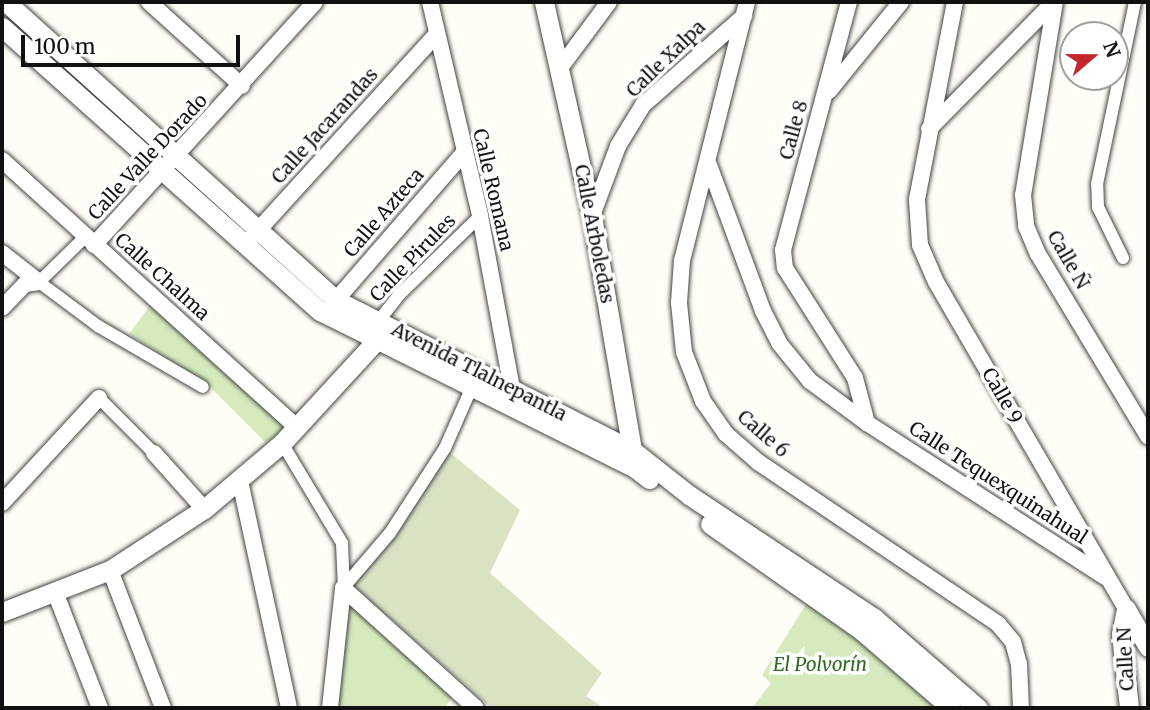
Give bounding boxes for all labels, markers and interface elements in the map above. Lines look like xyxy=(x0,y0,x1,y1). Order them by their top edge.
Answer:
street label: Calle Xalpa xyxy=(622,16,710,102)
scale bar xyxy=(24,21,243,65)
north arrow xyxy=(1059,21,1129,91)
text: 100 m xyxy=(34,33,96,60)
text: N xyxy=(1098,38,1126,61)
street label: Calle Jacarandas xyxy=(267,63,383,189)
street label: Calle Valle Dorado xyxy=(84,89,212,225)
street label: Calle 8 xyxy=(775,98,813,162)
street label: Calle Romana xyxy=(468,127,518,253)
street label: Calle Arboledas xyxy=(569,163,619,305)
street label: Calle Azteca xyxy=(339,164,429,262)
street label: Calle Pirules xyxy=(366,209,460,307)
street label: Calle Ñ xyxy=(1042,227,1094,293)
street label: Calle Chalma xyxy=(110,229,214,325)
street label: Avenida Tlalnepantla xyxy=(388,318,570,426)
street label: Calle 9 xyxy=(977,364,1027,428)
street label: Calle 6 xyxy=(733,406,793,462)
street label: Calle Tequexquinahual xyxy=(905,417,1091,549)
street label: Calle N xyxy=(1113,627,1139,691)
park label: El Polvorín xyxy=(773,654,867,676)

